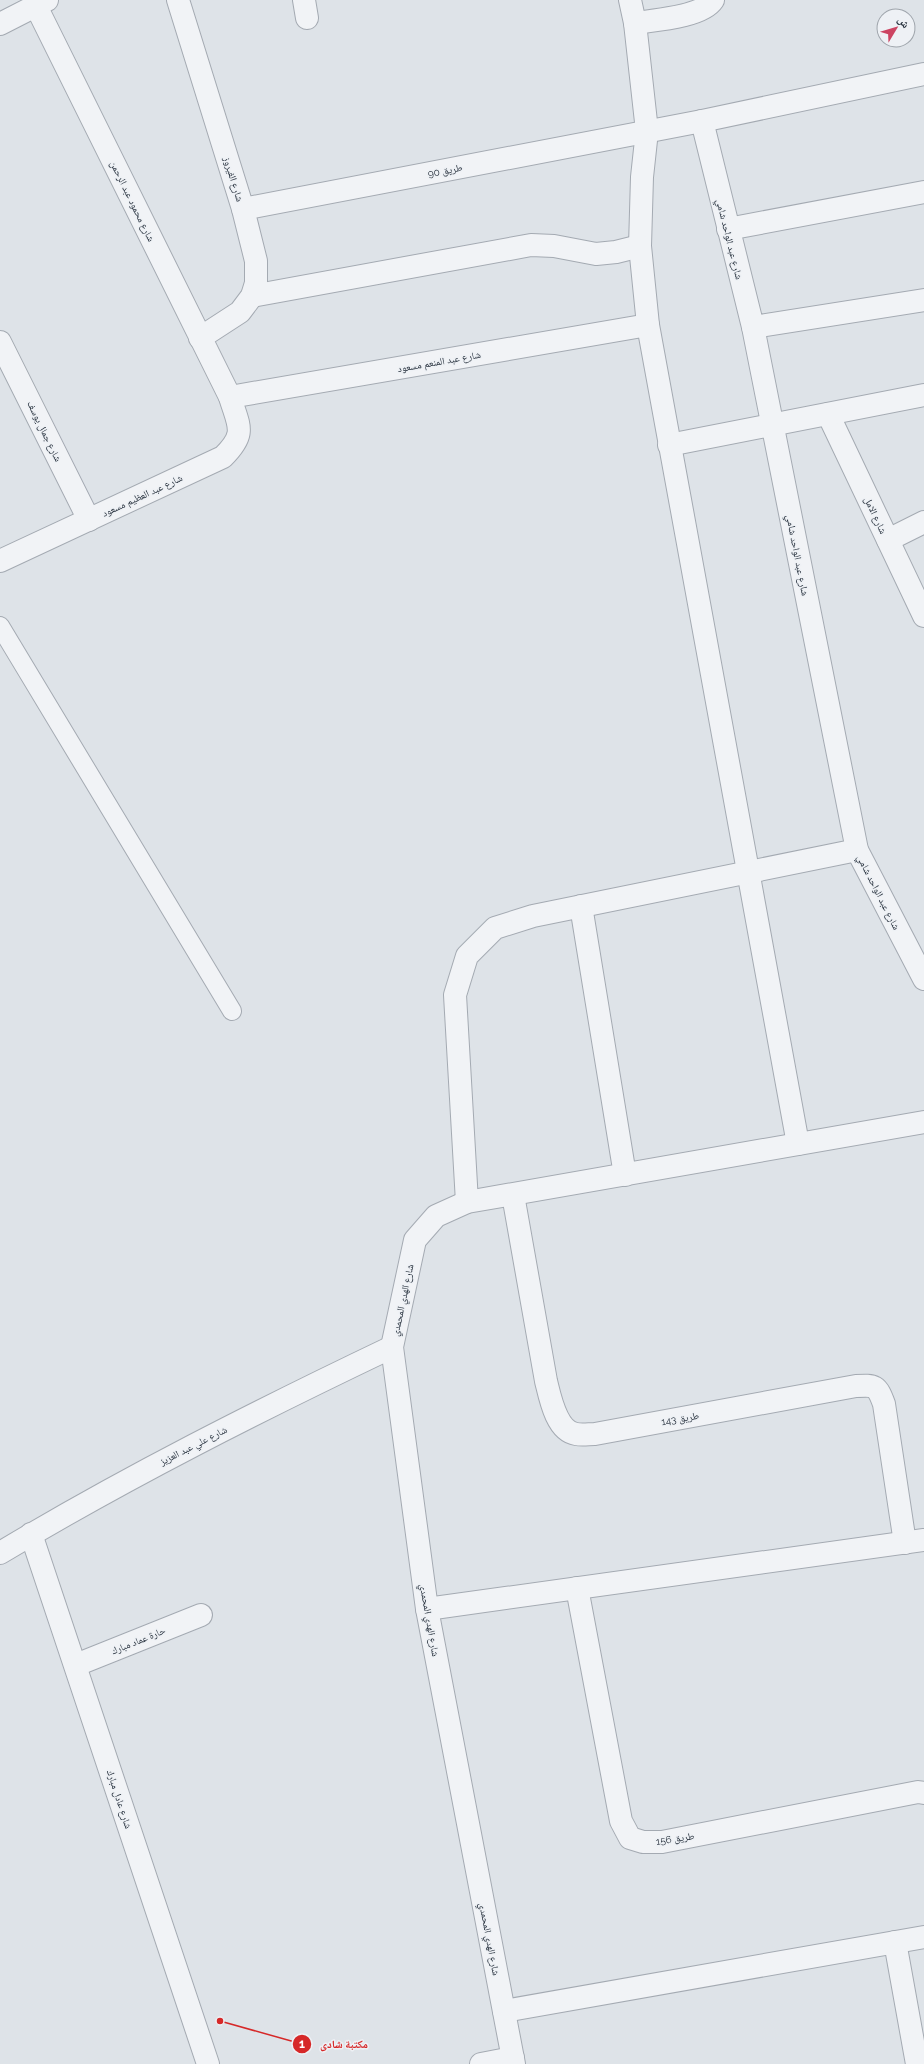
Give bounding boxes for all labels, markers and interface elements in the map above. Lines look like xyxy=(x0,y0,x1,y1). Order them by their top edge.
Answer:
north arrow xyxy=(876,8,916,48)
text: ش xyxy=(894,14,912,32)
street label: شارع الفيروز xyxy=(220,155,246,203)
street label: شارع محمود عبد الرحمن xyxy=(107,159,157,244)
street label: طريق 90 xyxy=(427,162,464,180)
street label: شارع عبد الواحد شامي xyxy=(712,198,745,282)
street label: شارع عبد المنعم مسعود xyxy=(397,349,482,376)
street label: شارع جمال يوسف xyxy=(24,399,64,464)
street label: شارع عبد العظيم مسعود xyxy=(100,472,185,521)
street label: شارع الامل xyxy=(861,495,889,536)
street label: شارع عبد الواحد شامي xyxy=(782,514,811,598)
street label: شارع عبد الواحد شامي xyxy=(853,853,902,933)
street label: شارع الهدي المحمدي xyxy=(389,1263,418,1338)
street label: طريق 143 xyxy=(660,1410,700,1428)
street label: شارع علي عبد العزيز xyxy=(157,1424,230,1470)
street label: شارع الهدي المحمدي xyxy=(415,1583,441,1658)
street label: حارة عماد مبارك xyxy=(110,1624,167,1657)
street label: شارع عادل مبارك xyxy=(104,1768,134,1831)
street label: طريق 156 xyxy=(655,1830,696,1848)
street label: شارع الهدي المحمدي xyxy=(475,1902,502,1977)
callout: مكتبة شادى xyxy=(292,2033,376,2056)
text: 1 xyxy=(299,2037,305,2051)
text: مكتبة شادى xyxy=(320,2038,368,2052)

